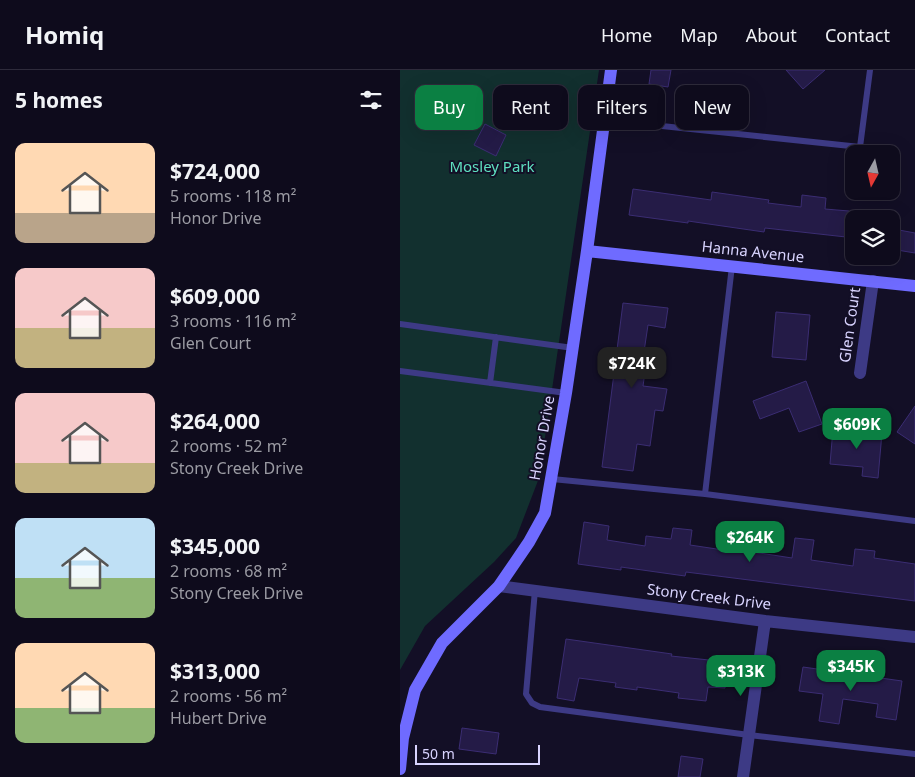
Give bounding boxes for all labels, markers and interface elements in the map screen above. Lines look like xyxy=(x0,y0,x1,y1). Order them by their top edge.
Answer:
text: Homiq xyxy=(25,18,104,51)
text: Home xyxy=(601,23,652,47)
text: Map xyxy=(680,23,718,47)
text: About xyxy=(746,23,797,47)
text: Contact xyxy=(825,23,890,47)
chip: Buy xyxy=(415,85,483,130)
chip: Rent xyxy=(493,85,568,130)
chip: Filters xyxy=(578,85,665,130)
chip: New xyxy=(675,85,749,130)
text: 5 homes xyxy=(15,86,103,114)
icon: filters xyxy=(357,86,385,114)
north arrow xyxy=(845,145,900,200)
map controls xyxy=(845,145,900,265)
park label: Mosley Park xyxy=(449,156,535,176)
text: $724,000 xyxy=(170,157,260,185)
icon: home xyxy=(55,163,115,223)
text: 5 rooms · 118 m² xyxy=(170,185,296,207)
text: Honor Drive xyxy=(170,207,261,229)
button: layers xyxy=(845,210,900,265)
street label: Hanna Avenue xyxy=(701,236,805,266)
text: $609,000 xyxy=(170,282,260,310)
street label: Glen Court xyxy=(834,285,864,364)
icon: home xyxy=(55,288,115,348)
text: 3 rooms · 116 m² xyxy=(170,310,296,332)
text: Glen Court xyxy=(170,332,251,354)
pin: $724K xyxy=(597,346,667,389)
text: $724K xyxy=(608,352,656,374)
street label: Honor Drive xyxy=(524,394,558,482)
text: $264,000 xyxy=(170,407,260,435)
pin: $609K xyxy=(822,408,892,450)
icon: home xyxy=(55,413,115,473)
text: $609K xyxy=(833,413,881,435)
text: 2 rooms · 52 m² xyxy=(170,435,287,457)
text: Stony Creek Drive xyxy=(170,457,303,479)
pin: $264K xyxy=(715,520,785,563)
text: $264K xyxy=(726,526,774,548)
text: $345,000 xyxy=(170,532,260,560)
icon: home xyxy=(55,538,115,598)
text: 2 rooms · 68 m² xyxy=(170,560,287,582)
street label: Stony Creek Drive xyxy=(646,578,772,614)
text: Stony Creek Drive xyxy=(170,582,303,604)
pin: $345K xyxy=(816,650,886,692)
pin: $313K xyxy=(706,654,776,697)
text: $345K xyxy=(827,655,875,677)
text: $313,000 xyxy=(170,657,260,685)
text: $313K xyxy=(717,660,765,682)
icon: home xyxy=(55,663,115,723)
text: 2 rooms · 56 m² xyxy=(170,685,287,707)
text: Hubert Drive xyxy=(170,707,267,729)
scale bar xyxy=(415,742,540,765)
text: 50 m xyxy=(422,744,455,763)

